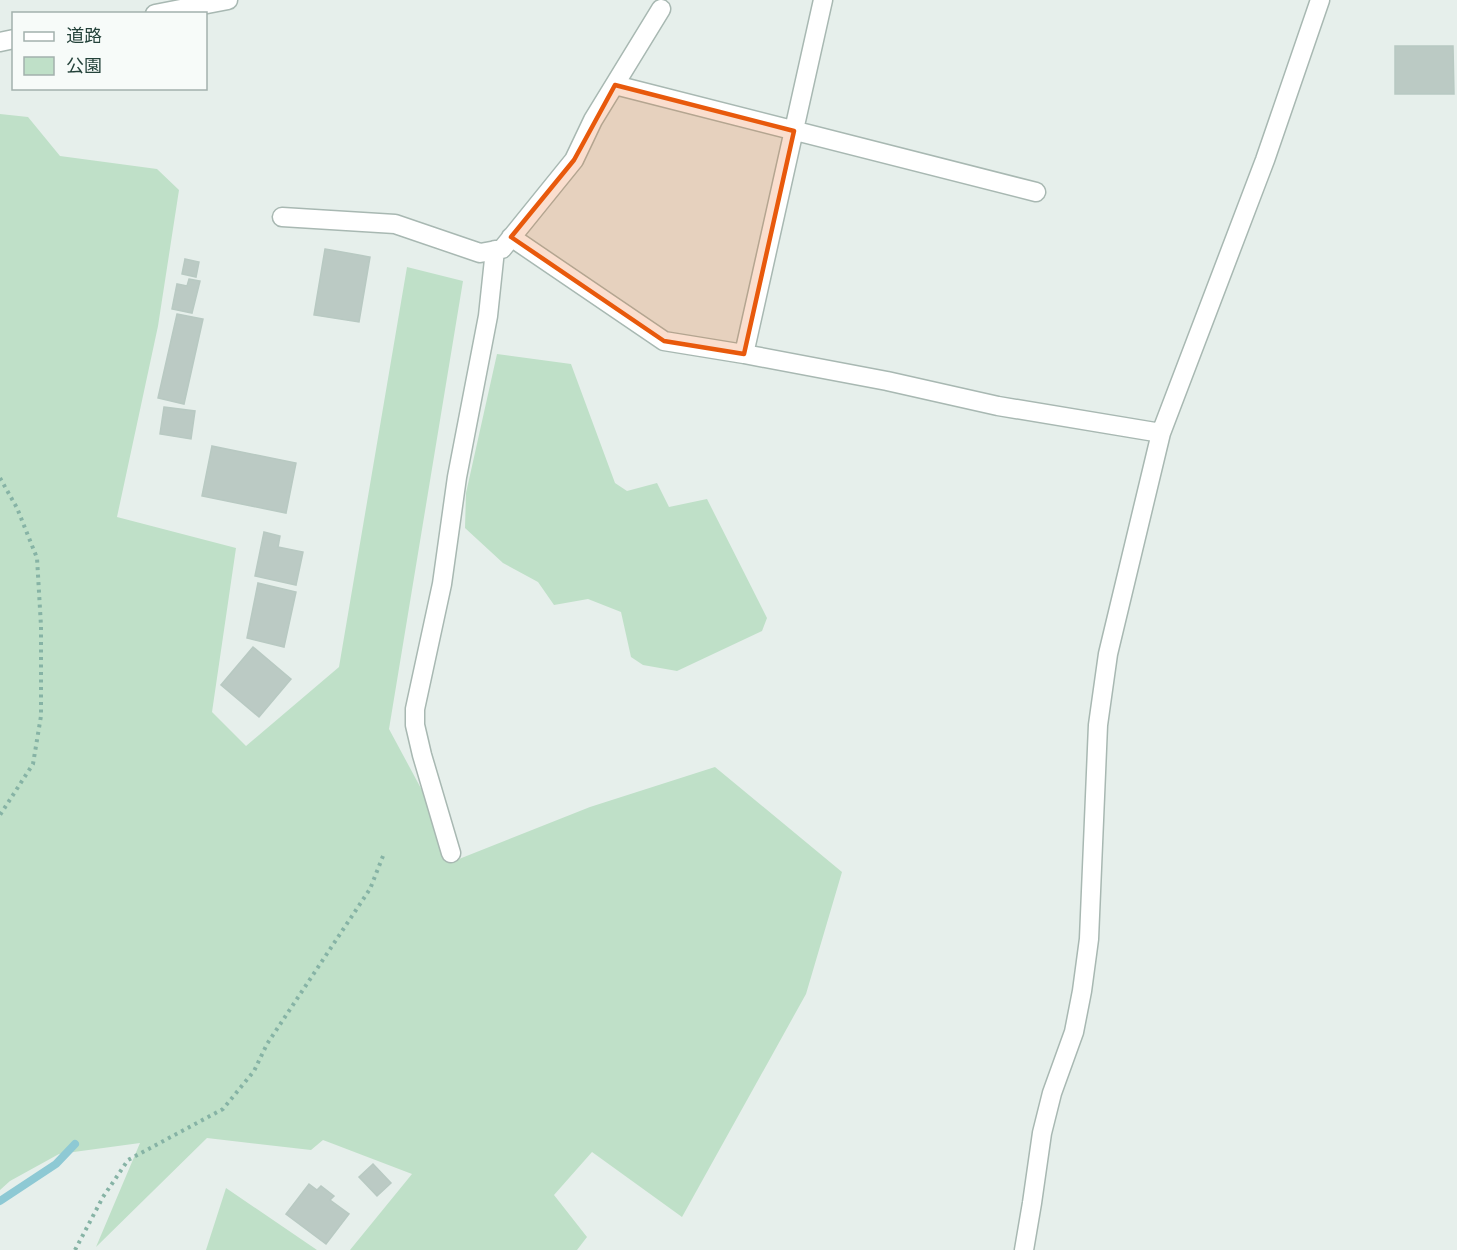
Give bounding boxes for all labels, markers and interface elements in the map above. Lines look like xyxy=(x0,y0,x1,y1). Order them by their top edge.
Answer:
legend xyxy=(12,12,207,90)
text: 道路 xyxy=(66,25,102,47)
text: 公園 xyxy=(66,55,102,77)

